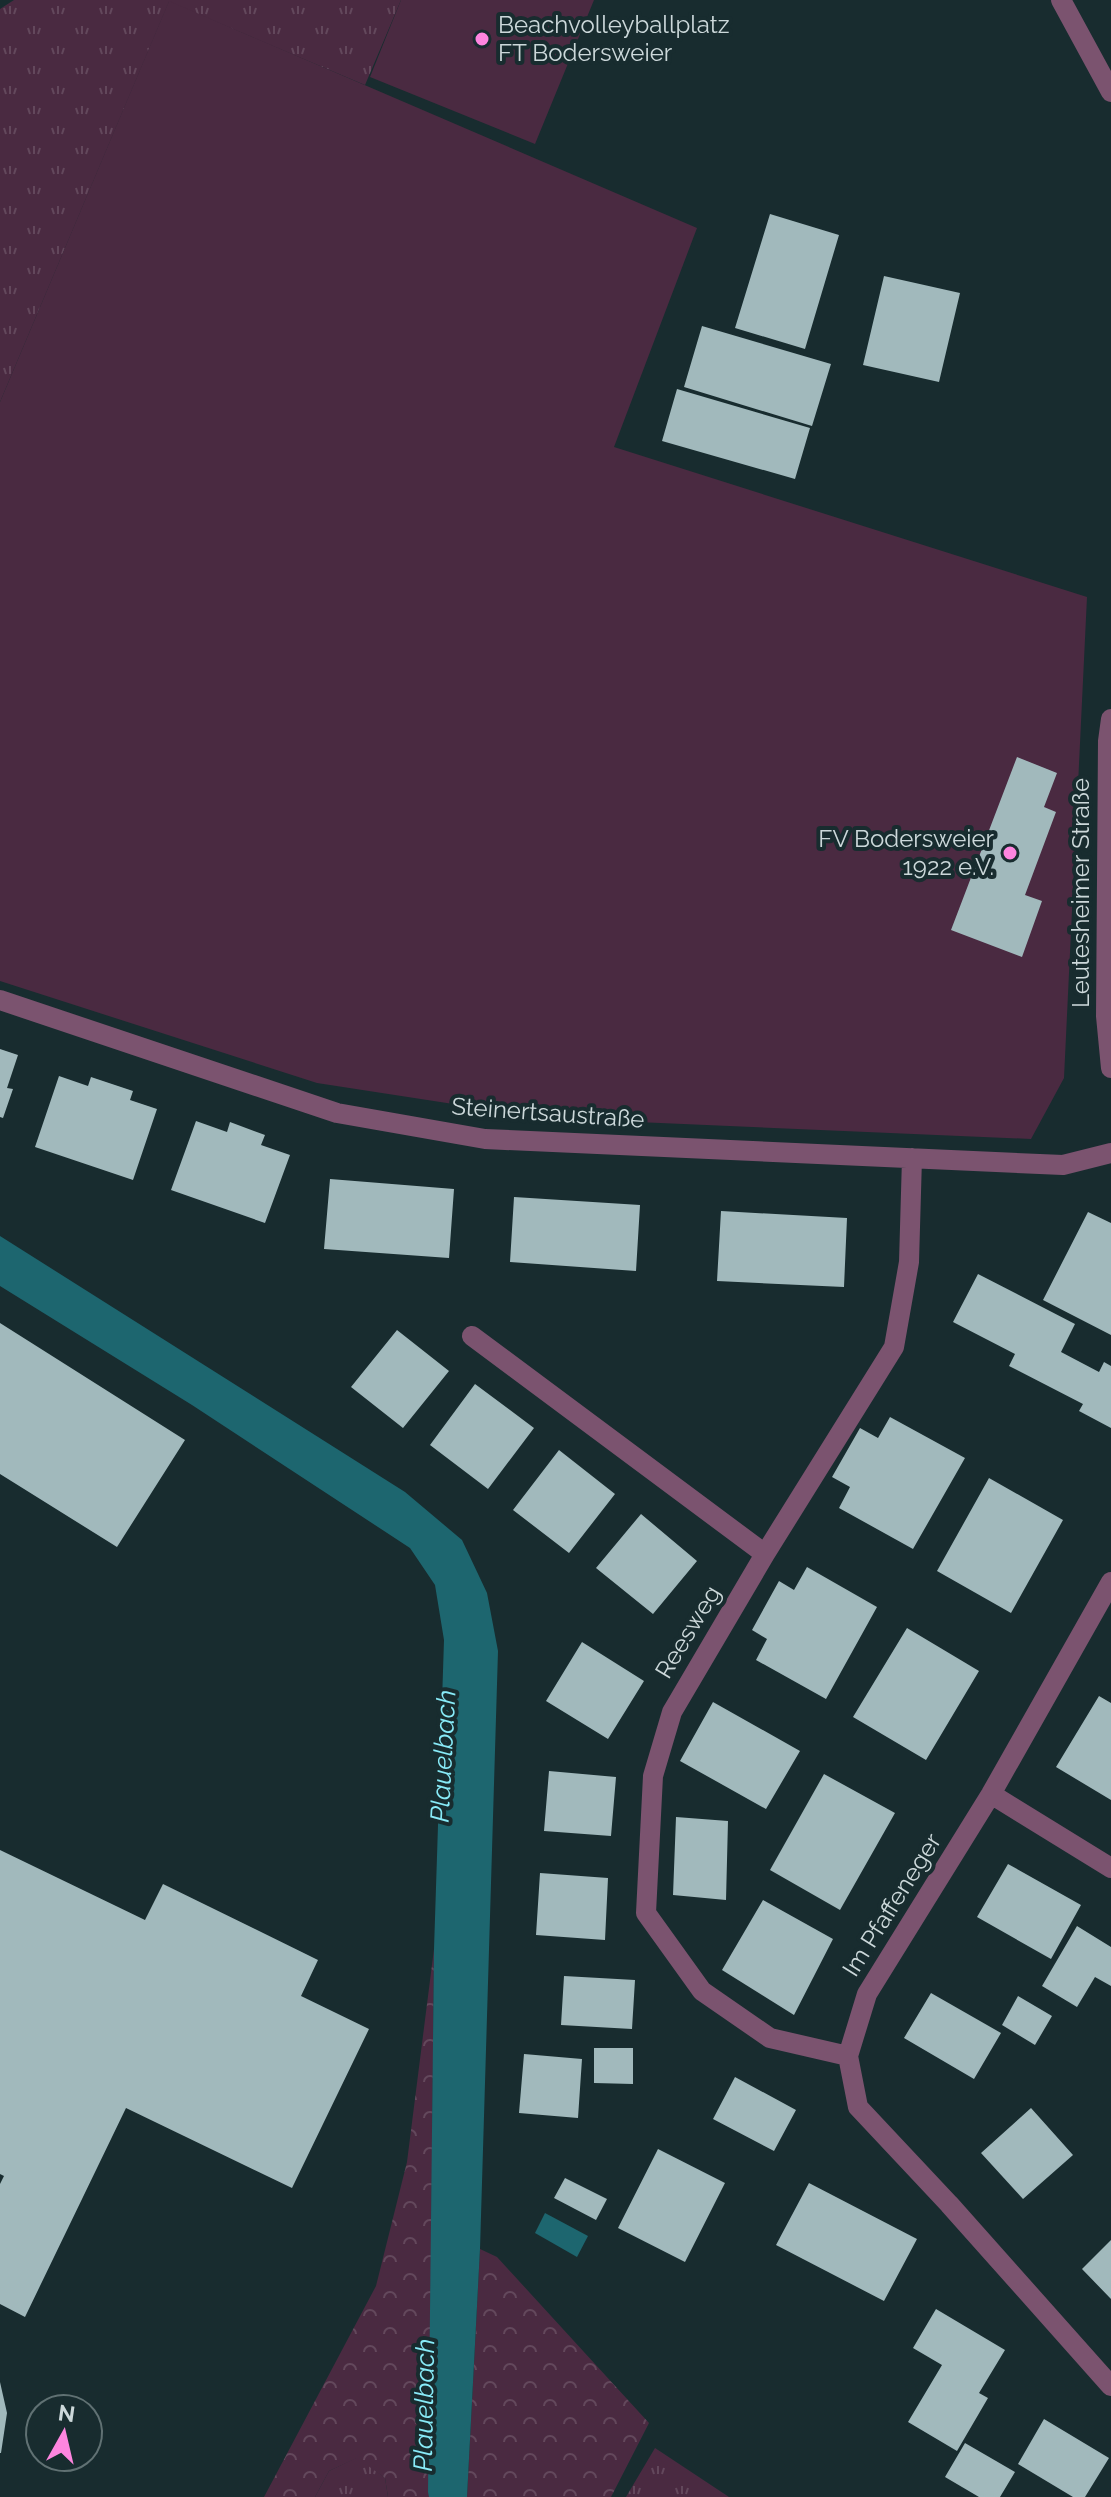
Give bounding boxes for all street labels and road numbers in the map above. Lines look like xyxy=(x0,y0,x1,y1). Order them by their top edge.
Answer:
street label: Leutesheimer Straße xyxy=(1066,778,1095,1008)
street label: Steinertsaustraße xyxy=(451,1091,646,1134)
street label: Reesweg xyxy=(649,1580,726,1683)
street label: Im Pfaffeneger xyxy=(836,1827,947,1982)

